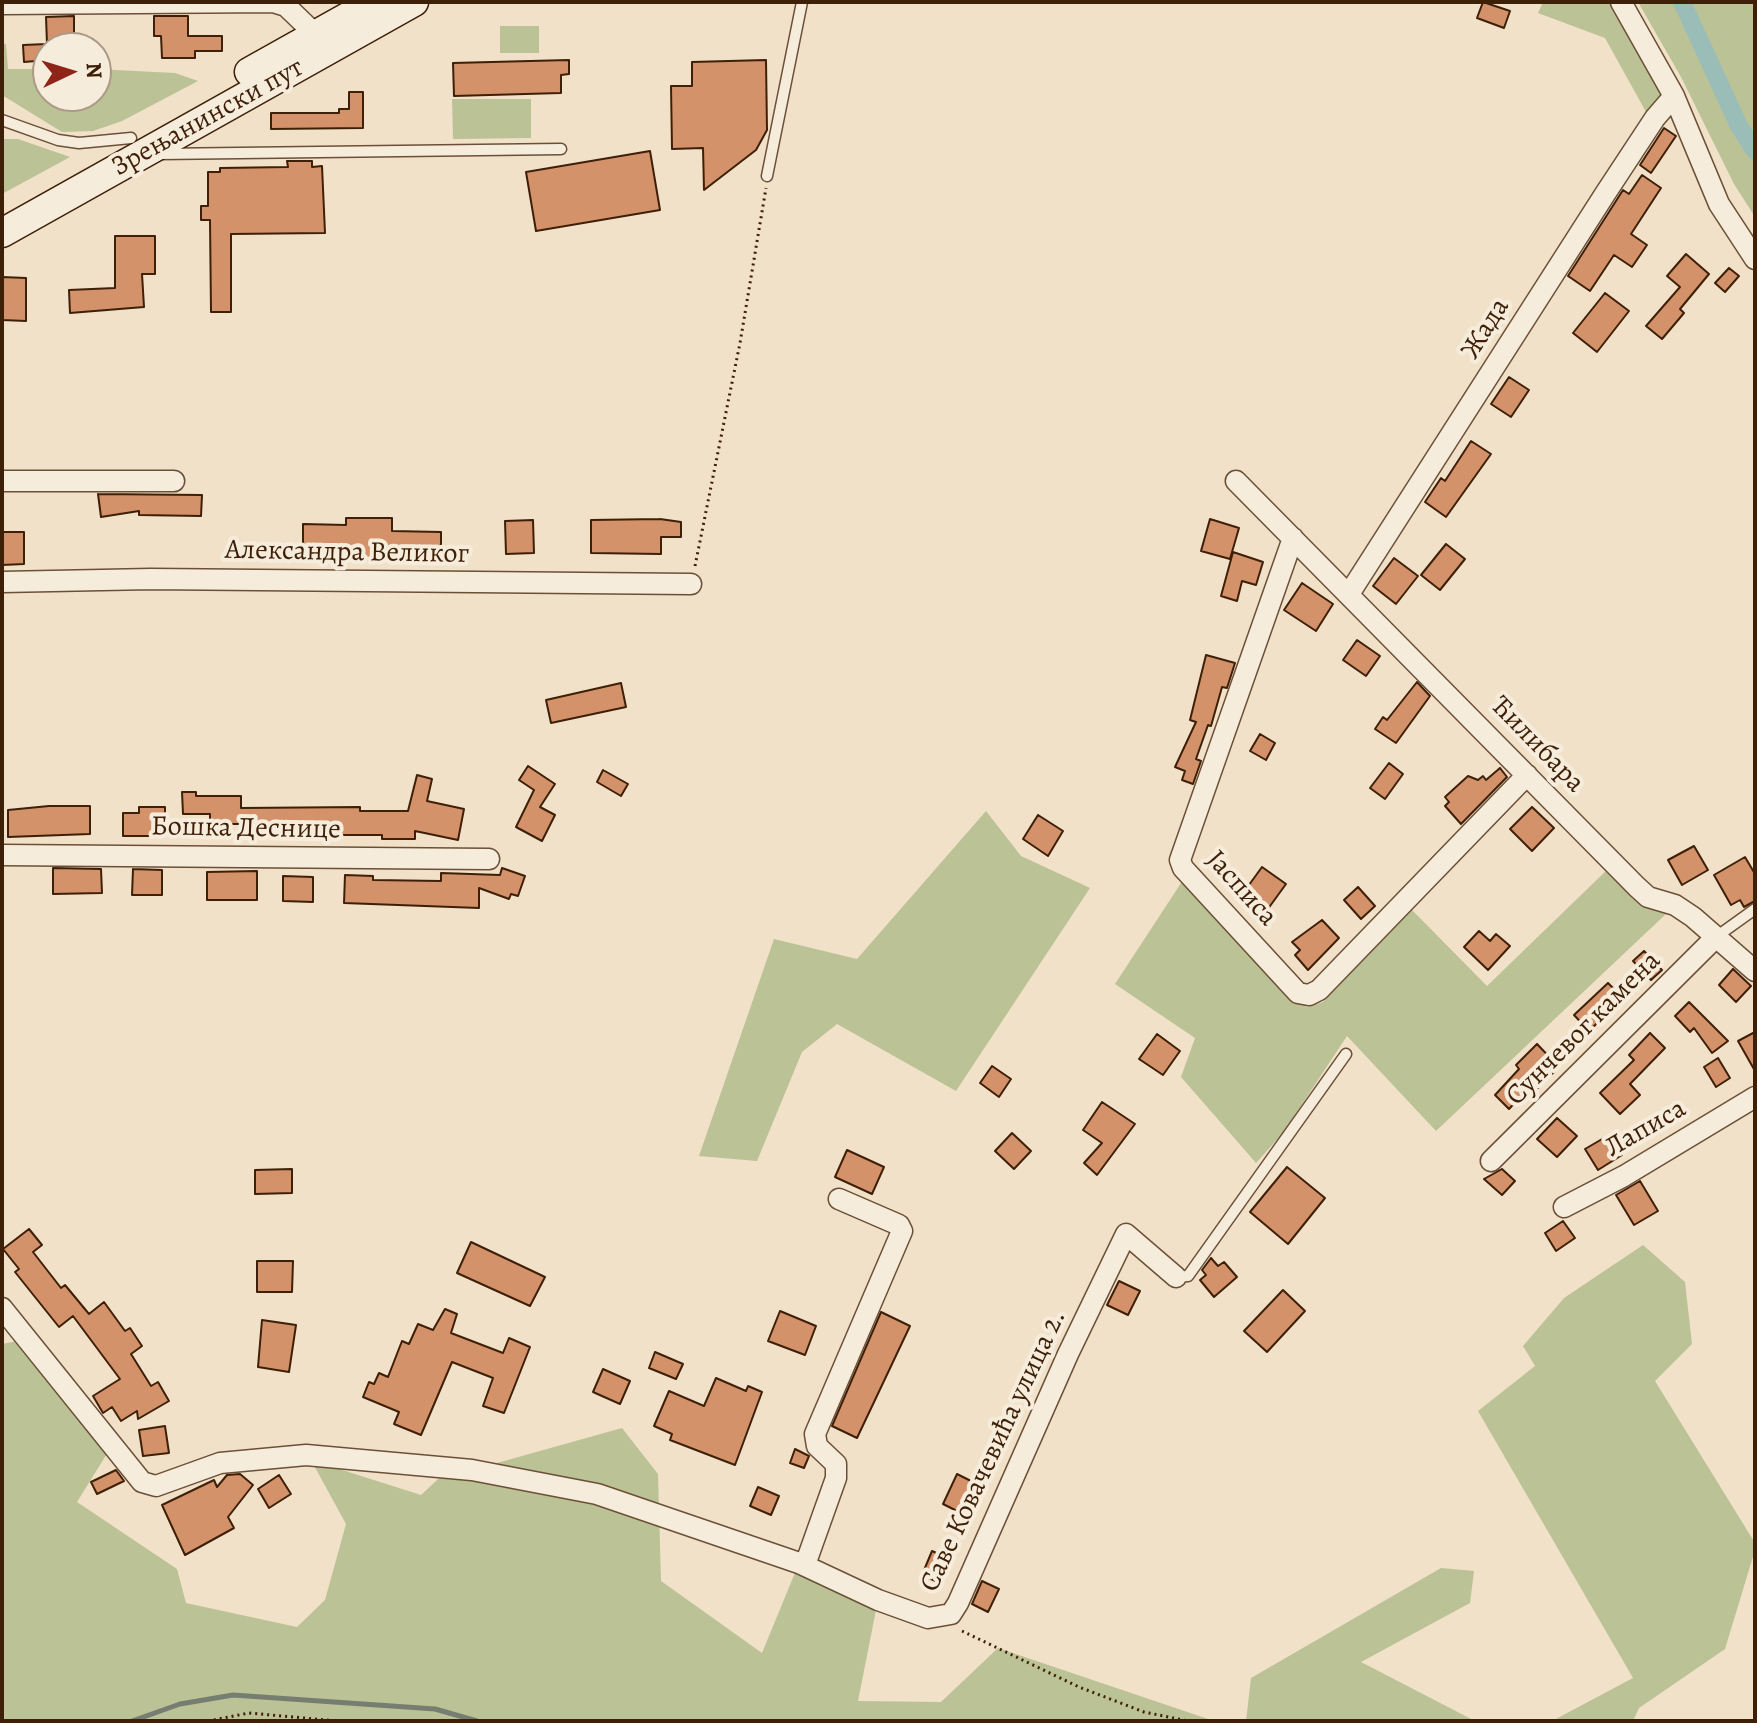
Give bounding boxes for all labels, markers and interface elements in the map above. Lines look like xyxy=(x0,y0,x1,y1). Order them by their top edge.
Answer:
north arrow xyxy=(32,32,112,112)
street label: Зрењанински пут xyxy=(106,51,310,185)
text: N xyxy=(78,61,109,80)
street label: Жада xyxy=(1455,293,1517,365)
street label: Александра Великог xyxy=(225,534,469,572)
street label: Ћилибара xyxy=(1483,690,1591,800)
street label: Бошка Деснице xyxy=(151,811,341,847)
street label: Јасписа xyxy=(1198,844,1284,934)
street label: Сунчевог камена xyxy=(1500,945,1668,1113)
street label: Лаписа xyxy=(1600,1093,1692,1165)
street label: Саве Ковачевића улица 2. xyxy=(914,1304,1074,1598)

